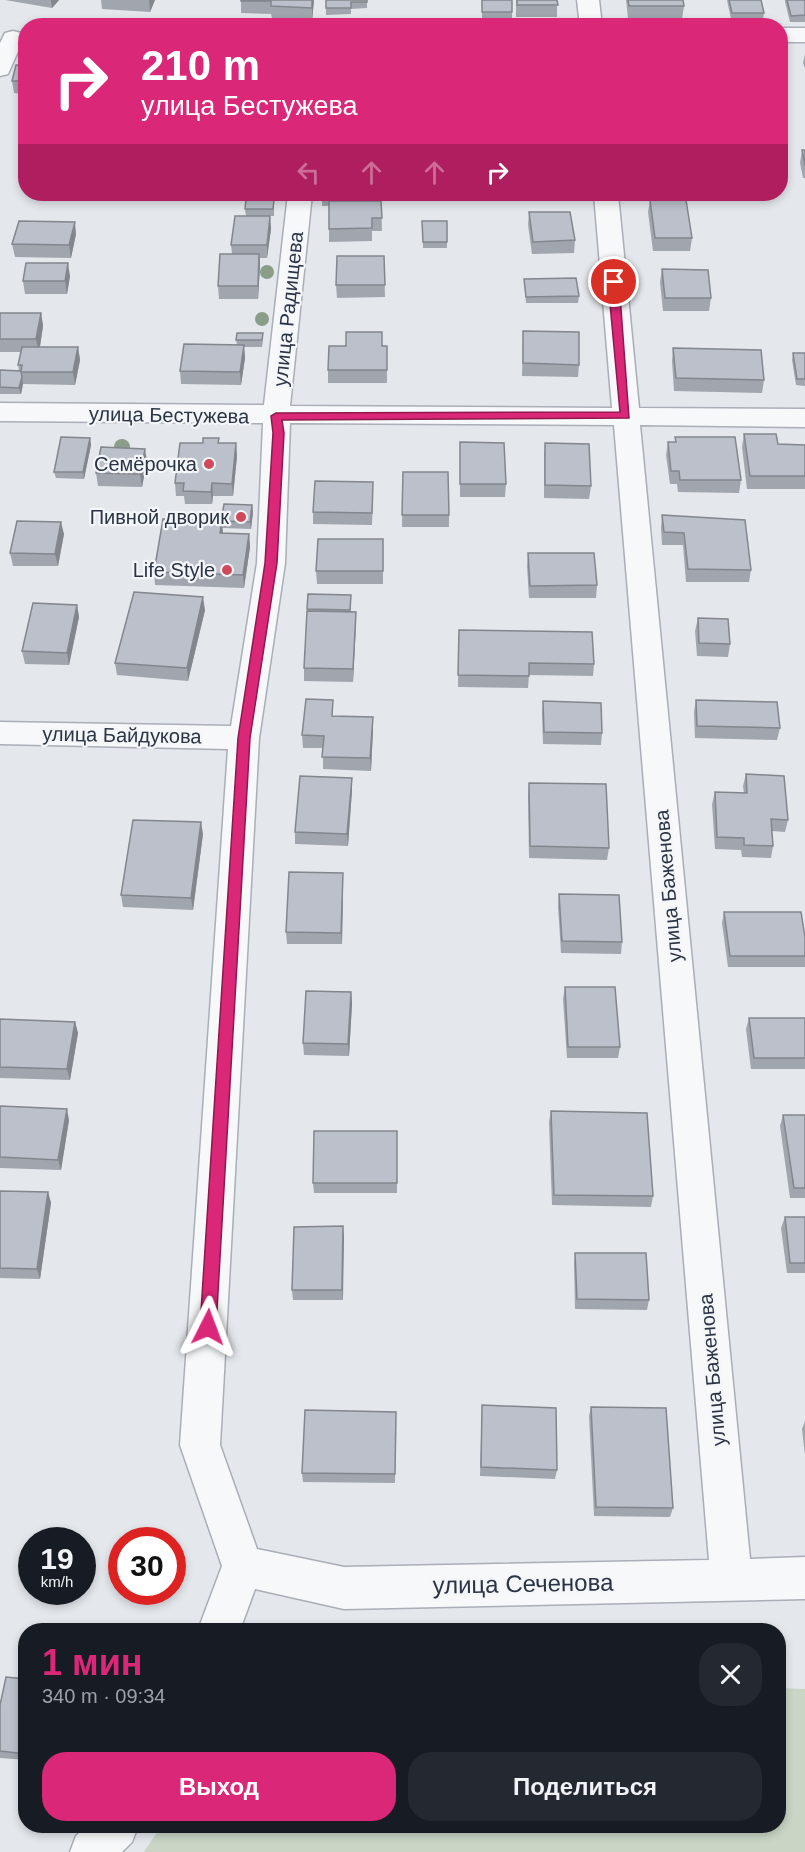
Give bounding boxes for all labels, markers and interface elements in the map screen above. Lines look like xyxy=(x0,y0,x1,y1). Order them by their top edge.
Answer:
icon: right xyxy=(42,42,120,120)
text: 210 m xyxy=(141,42,260,89)
text: улица Бестужева xyxy=(141,91,358,121)
icon: left xyxy=(292,156,325,189)
icon: ahead xyxy=(355,156,388,189)
icon: ahead xyxy=(418,156,451,189)
icon: right xyxy=(481,156,514,189)
street label: улица Радищева xyxy=(269,229,307,388)
pin xyxy=(588,256,639,307)
icon: arrive xyxy=(597,265,630,298)
street label: улица Бестужева xyxy=(89,403,250,427)
place label: Семёрочка xyxy=(94,453,198,475)
marker: Семёрочка xyxy=(202,457,216,471)
place label: Пивной дворик xyxy=(90,506,229,528)
marker: Пивной дворик xyxy=(234,510,248,524)
place label: Life Style xyxy=(133,559,215,581)
marker: Life Style xyxy=(220,563,234,577)
street label: улица Байдукова xyxy=(42,723,203,747)
street label: улица Баженова xyxy=(650,808,686,963)
street label: улица Баженова xyxy=(694,1292,730,1447)
position arrow xyxy=(176,1295,240,1359)
speed limit sign: 30 xyxy=(108,1527,186,1605)
text: 19 xyxy=(40,1542,74,1575)
street label: улица Сеченова xyxy=(432,1568,614,1599)
text: km/h xyxy=(41,1573,73,1590)
text: 1 мин xyxy=(42,1642,143,1683)
button: close xyxy=(699,1643,762,1706)
text: 340 m · 09:34 xyxy=(42,1685,165,1707)
button: Выход xyxy=(42,1752,396,1821)
button: Поделиться xyxy=(408,1752,762,1821)

